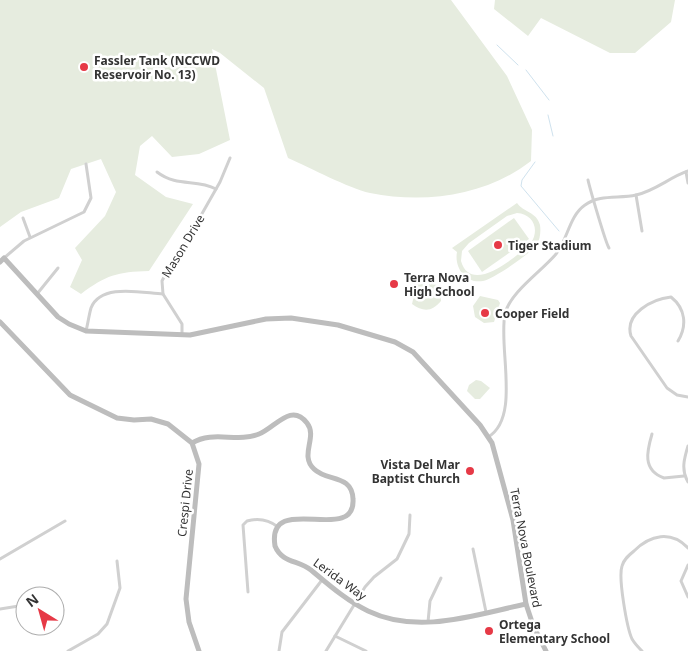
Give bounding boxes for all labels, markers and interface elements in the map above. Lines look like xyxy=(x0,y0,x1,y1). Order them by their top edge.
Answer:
place label: Fassler Tank (NCCWD Reservoir No. 13) xyxy=(94,52,220,83)
marker: Fassler Tank (NCCWD Reservoir No. 13) xyxy=(78,61,90,73)
street label: Mason Drive xyxy=(157,211,209,281)
place label: Tiger Stadium xyxy=(508,237,591,254)
marker: Tiger Stadium xyxy=(492,239,504,251)
place label: Terra Nova High School xyxy=(404,269,474,300)
marker: Terra Nova High School xyxy=(388,278,400,290)
place label: Cooper Field xyxy=(495,305,569,322)
marker: Cooper Field xyxy=(479,307,491,319)
place label: Vista Del Mar Baptist Church xyxy=(372,456,461,487)
marker: Vista Del Mar Baptist Church xyxy=(464,465,476,477)
street label: Crespi Drive xyxy=(173,468,197,538)
street label: Terra Nova Boulevard xyxy=(506,487,546,609)
street label: Lerida Way xyxy=(310,554,371,605)
north arrow xyxy=(15,586,65,636)
text: N xyxy=(22,589,42,611)
place label: Ortega Elementary School xyxy=(499,616,610,647)
marker: Ortega Elementary School xyxy=(483,625,495,637)

